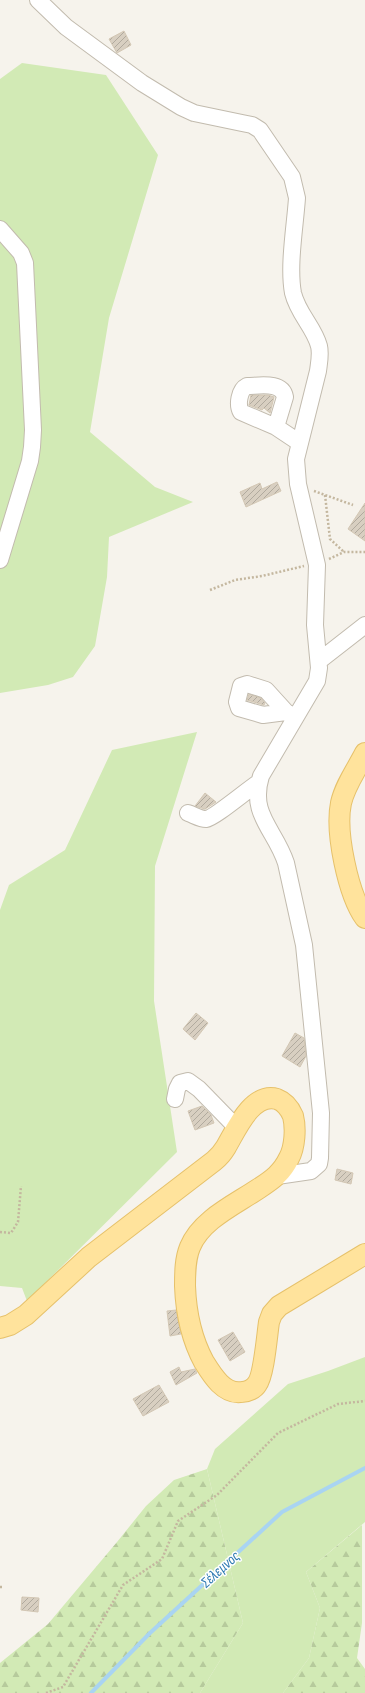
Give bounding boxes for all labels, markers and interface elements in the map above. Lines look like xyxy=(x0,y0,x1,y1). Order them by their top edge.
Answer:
water label: Σέλεμνος xyxy=(196,1547,244,1593)

